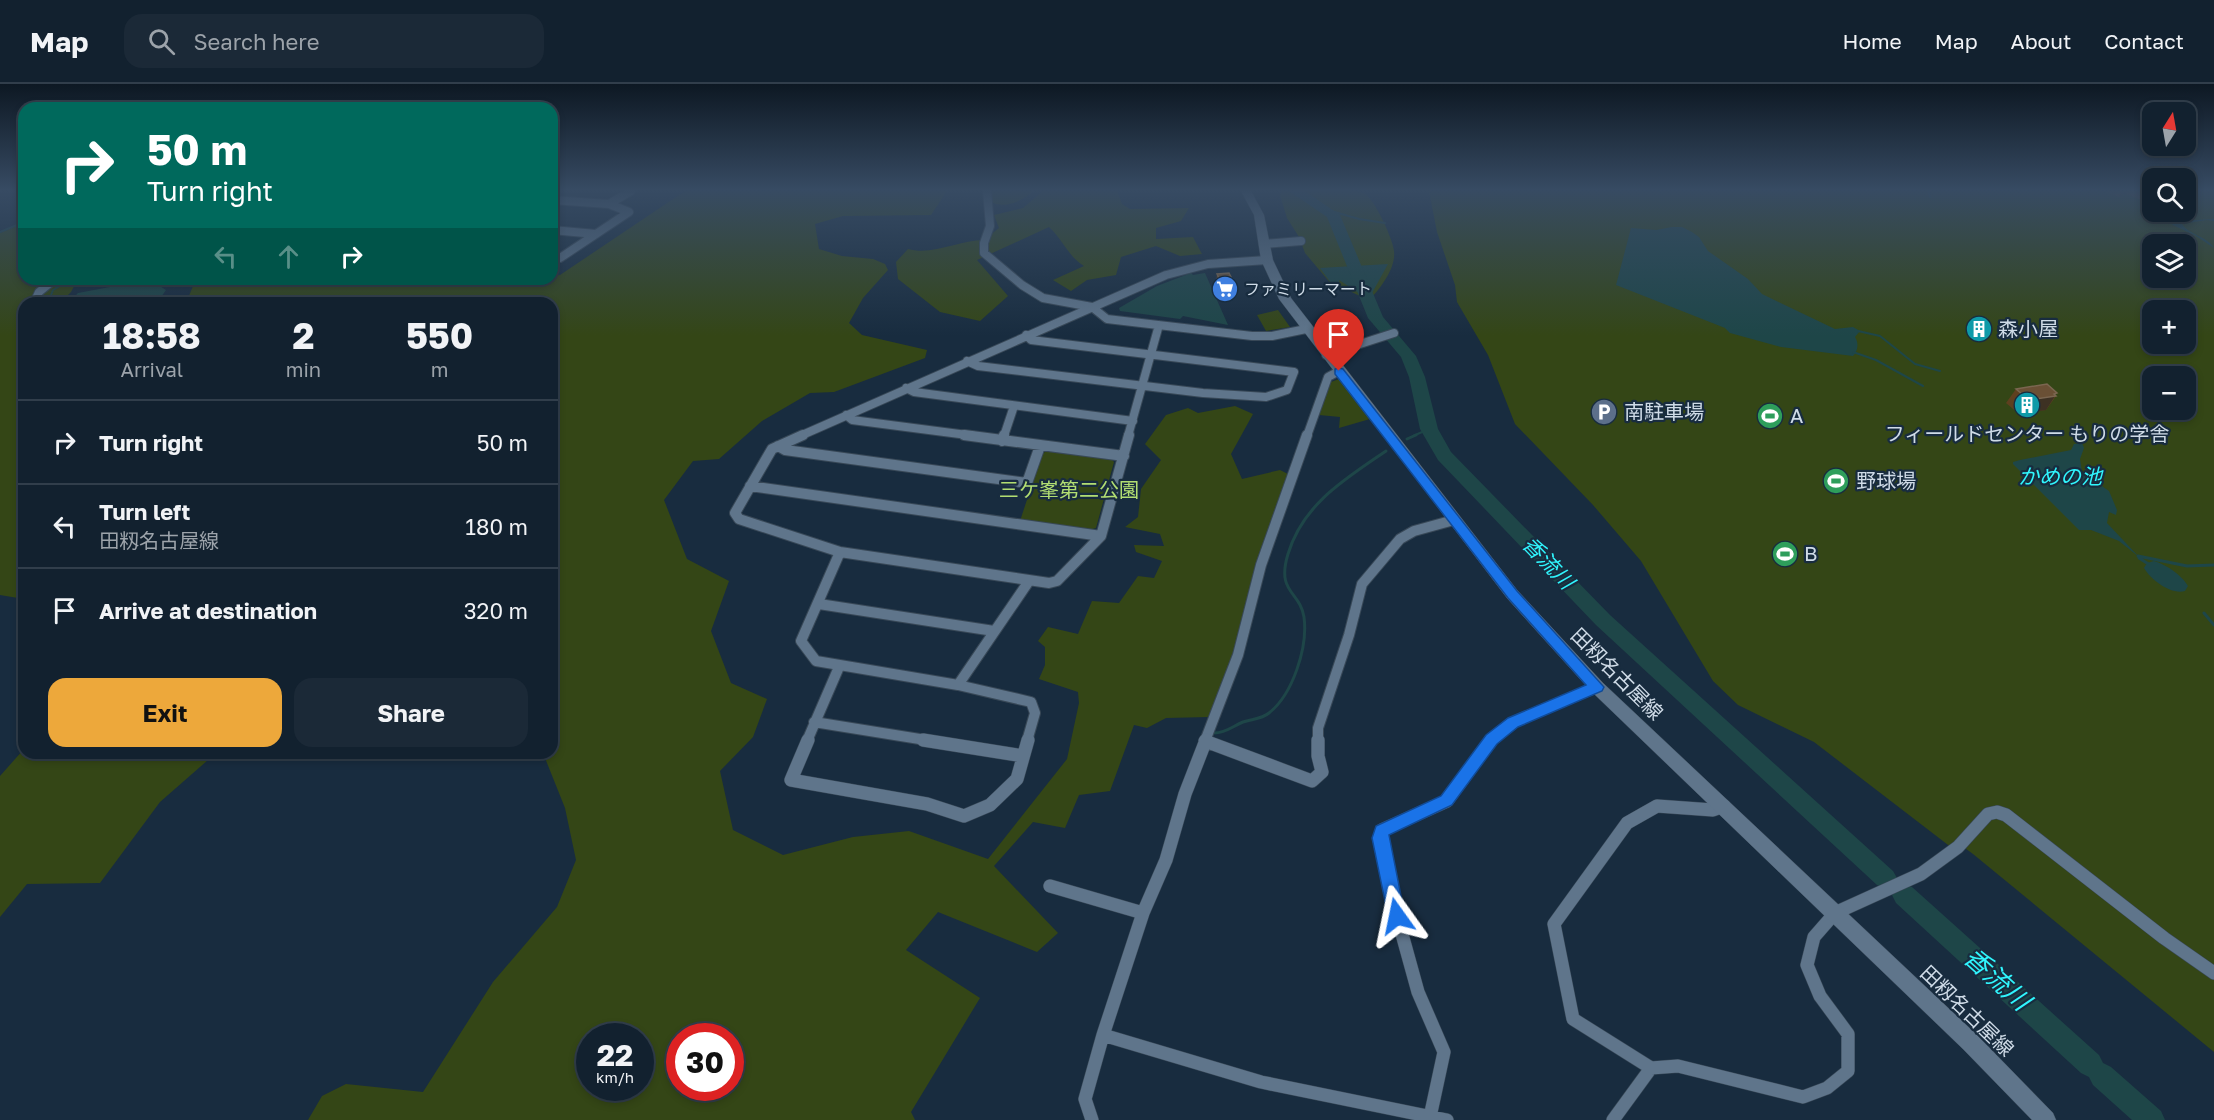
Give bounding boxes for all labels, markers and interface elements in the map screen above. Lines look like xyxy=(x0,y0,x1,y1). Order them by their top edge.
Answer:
search box xyxy=(124,14,544,68)
text: Map xyxy=(30,25,88,58)
icon: search xyxy=(145,25,178,58)
text: Search here xyxy=(193,28,319,55)
text: Home xyxy=(1842,28,1902,54)
text: Map xyxy=(1935,28,1978,54)
text: About xyxy=(2011,28,2071,54)
text: Contact xyxy=(2104,28,2184,54)
north arrow xyxy=(2142,102,2196,156)
map controls xyxy=(2142,102,2196,420)
text: 50 m xyxy=(147,124,247,174)
icon: right xyxy=(48,126,126,204)
button: search xyxy=(2142,168,2196,222)
text: Turn right xyxy=(147,175,273,207)
button: layers xyxy=(2142,234,2196,288)
icon: left xyxy=(209,240,242,273)
icon: ahead xyxy=(272,240,305,273)
icon: right xyxy=(335,240,368,273)
supermarket icon: ファミリーマート xyxy=(1210,274,1240,304)
place label: ファミリーマート xyxy=(1244,279,1372,299)
button: + xyxy=(2142,300,2196,354)
pin xyxy=(1313,309,1364,371)
text: 18:58 xyxy=(103,314,201,357)
text: 2 xyxy=(292,314,314,357)
text: 550 xyxy=(406,314,473,357)
building icon: 森小屋 xyxy=(1964,314,1994,344)
place label: 森小屋 xyxy=(1998,316,2058,340)
icon: arrive xyxy=(1322,318,1355,351)
text: Arrival xyxy=(121,357,183,381)
text: min xyxy=(286,357,321,381)
text: m xyxy=(431,357,448,381)
button: − xyxy=(2142,366,2196,420)
building icon: フィールドセンター もりの学舎 xyxy=(2012,390,2042,420)
parking icon: 南駐車場 xyxy=(1589,397,1619,427)
place label: 南駐車場 xyxy=(1624,399,1704,423)
sports icon: A xyxy=(1755,401,1785,431)
place label: A xyxy=(1790,403,1803,427)
place label: フィールドセンター もりの学舎 xyxy=(1885,421,2169,445)
icon: right xyxy=(48,426,81,459)
text: Turn right xyxy=(99,429,203,456)
text: 50 m xyxy=(477,429,528,456)
water label: かめの池 xyxy=(2018,463,2104,489)
sports icon: 野球場 xyxy=(1821,466,1851,496)
place label: 野球場 xyxy=(1856,468,1916,492)
park label: 三ケ峯第二公園 xyxy=(999,477,1139,501)
text: Turn left xyxy=(99,498,190,525)
icon: left xyxy=(48,510,81,543)
text: 180 m xyxy=(465,513,528,540)
text: 田籾名古屋線 xyxy=(99,528,219,552)
water label: 香流川 xyxy=(1517,531,1581,595)
sports icon: B xyxy=(1770,539,1800,569)
place label: B xyxy=(1804,541,1817,565)
icon: arrive xyxy=(48,594,81,627)
text: Arrive at destination xyxy=(99,597,317,624)
text: 320 m xyxy=(464,597,528,624)
street label: 田籾名古屋線 xyxy=(1567,622,1669,724)
button: Exit xyxy=(48,678,282,747)
button: Share xyxy=(294,678,528,747)
position arrow xyxy=(1365,884,1429,948)
water label: 香流川 xyxy=(1958,941,2039,1018)
street label: 田籾名古屋線 xyxy=(1916,960,2019,1061)
speed limit sign: 30 xyxy=(666,1023,744,1101)
text: 22 xyxy=(597,1037,633,1073)
text: km/h xyxy=(596,1068,634,1086)

